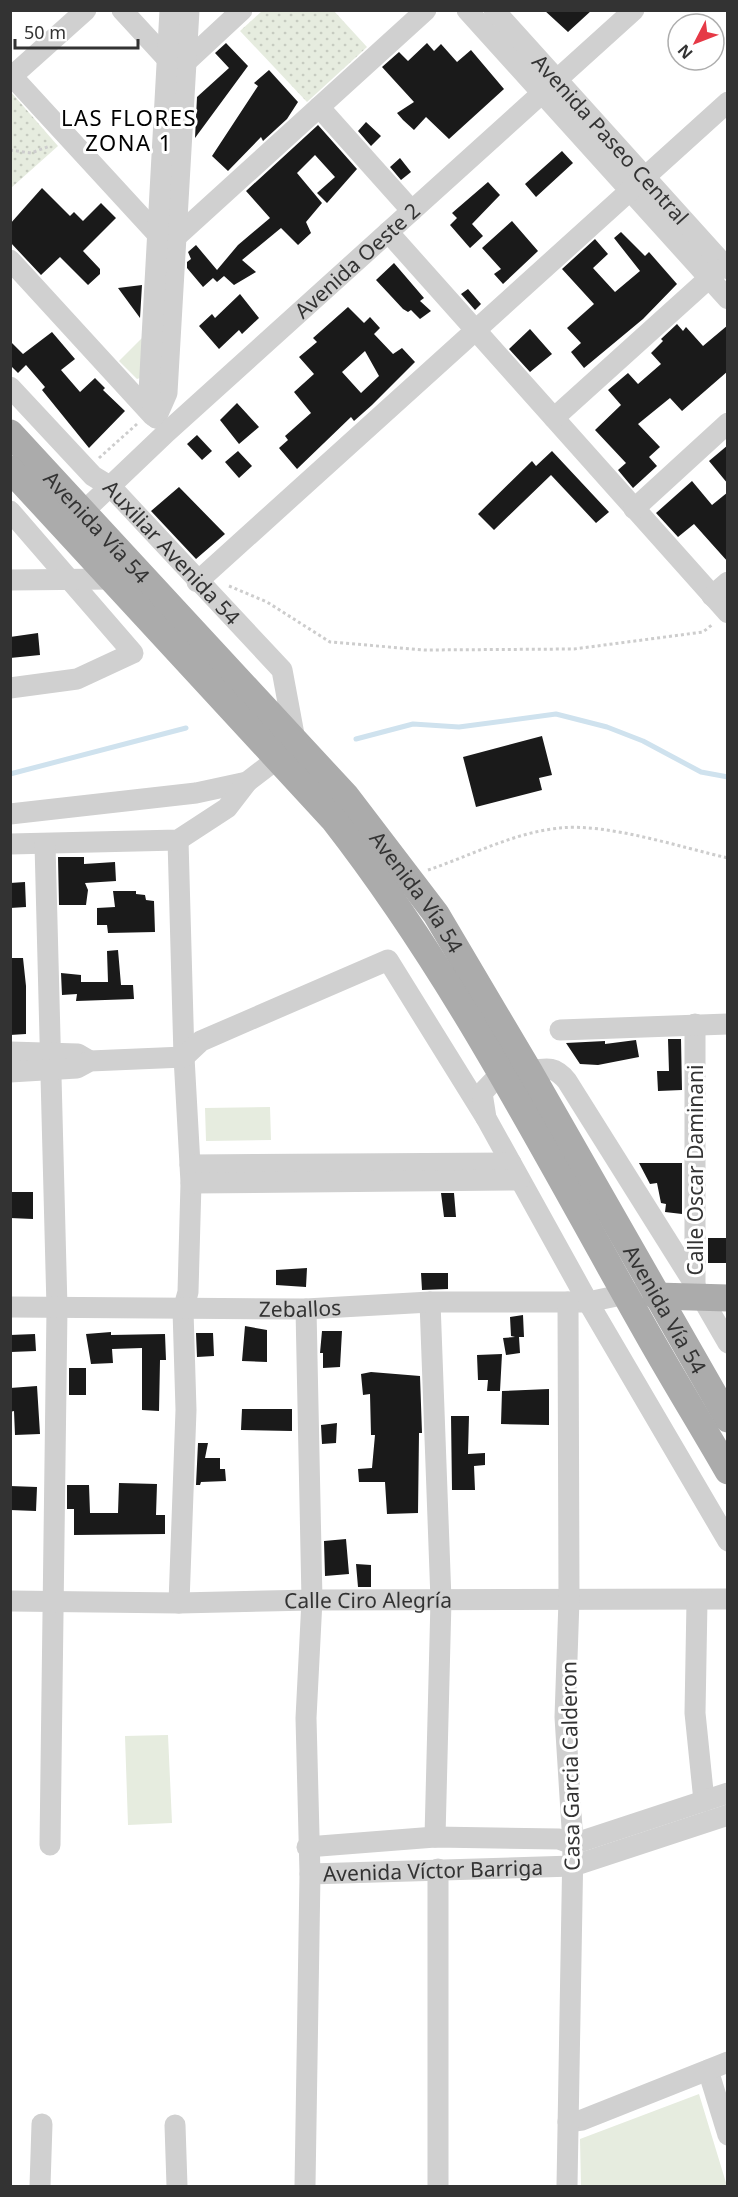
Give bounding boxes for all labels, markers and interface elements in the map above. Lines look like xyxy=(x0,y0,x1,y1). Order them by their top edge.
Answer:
scale bar xyxy=(15,12,138,50)
north arrow xyxy=(666,12,726,72)
text: 50 m xyxy=(24,20,66,44)
text: N xyxy=(672,40,697,64)
street label: Avenida Paseo Central xyxy=(526,48,695,230)
district label: LAS FLORES ZONA 1 xyxy=(61,102,197,157)
street label: Avenida Oeste 2 xyxy=(288,196,426,324)
street label: Avenida Vía 54 xyxy=(38,465,156,589)
street label: Auxiliar Avenida 54 xyxy=(97,474,246,631)
street label: Avenida Vía 54 xyxy=(364,825,470,958)
street label: Calle Oscar Daminani xyxy=(681,1065,709,1275)
street label: Avenida Vía 54 xyxy=(617,1240,713,1379)
street label: Zeballos xyxy=(259,1293,342,1323)
street label: Calle Ciro Alegría xyxy=(284,1586,452,1615)
street label: Casa Garcia Calderon xyxy=(554,1661,586,1871)
street label: Avenida Víctor Barriga xyxy=(323,1853,543,1888)

